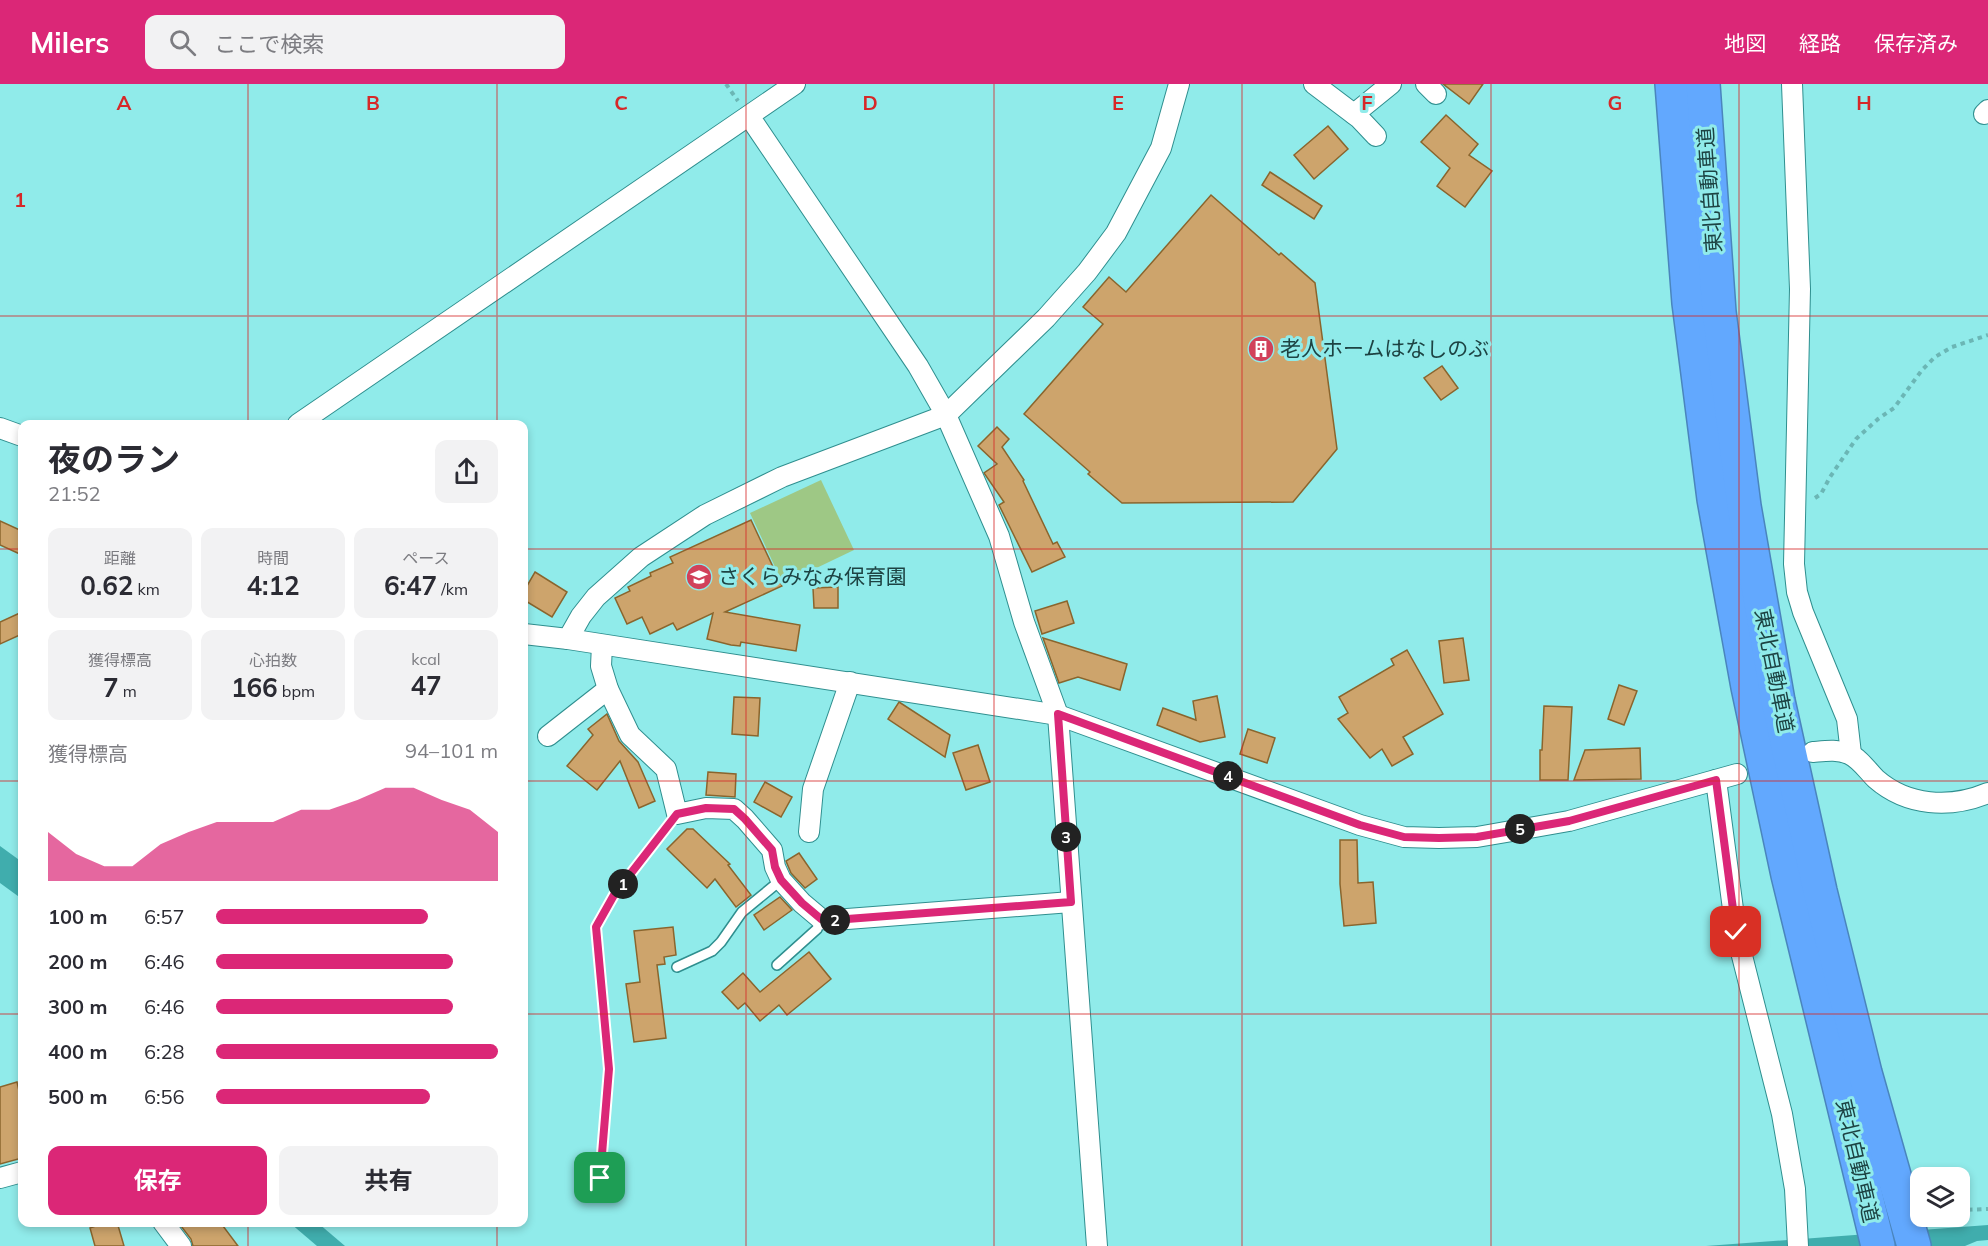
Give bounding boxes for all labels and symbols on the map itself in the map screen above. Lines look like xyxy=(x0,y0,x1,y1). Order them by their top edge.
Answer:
text: A xyxy=(117,90,132,115)
text: B xyxy=(366,90,380,115)
text: C xyxy=(614,90,628,115)
text: D xyxy=(862,90,878,115)
text: E xyxy=(1112,90,1124,115)
text: F xyxy=(1361,90,1373,115)
text: G xyxy=(1608,90,1622,115)
text: H xyxy=(1856,90,1872,115)
street label: 東北自動車道 xyxy=(1692,126,1726,254)
text: 1 xyxy=(14,187,26,212)
building icon: 老人ホームはなしのぶ xyxy=(1246,334,1276,364)
place label: 老人ホームはなしのぶ xyxy=(1280,335,1489,361)
school or university icon: さくらみなみ保育園 xyxy=(684,562,714,592)
place label: さくらみなみ保育園 xyxy=(718,563,907,589)
street label: 東北自動車道 xyxy=(1750,606,1800,735)
pin: 4 xyxy=(1213,761,1243,791)
pin: 5 xyxy=(1505,814,1535,844)
pin: 3 xyxy=(1051,822,1081,852)
pin: 1 xyxy=(608,869,638,899)
pin: 2 xyxy=(820,905,850,935)
pin xyxy=(1710,906,1761,957)
street label: 東北自動車道 xyxy=(1831,1096,1885,1225)
pin xyxy=(574,1152,625,1203)

